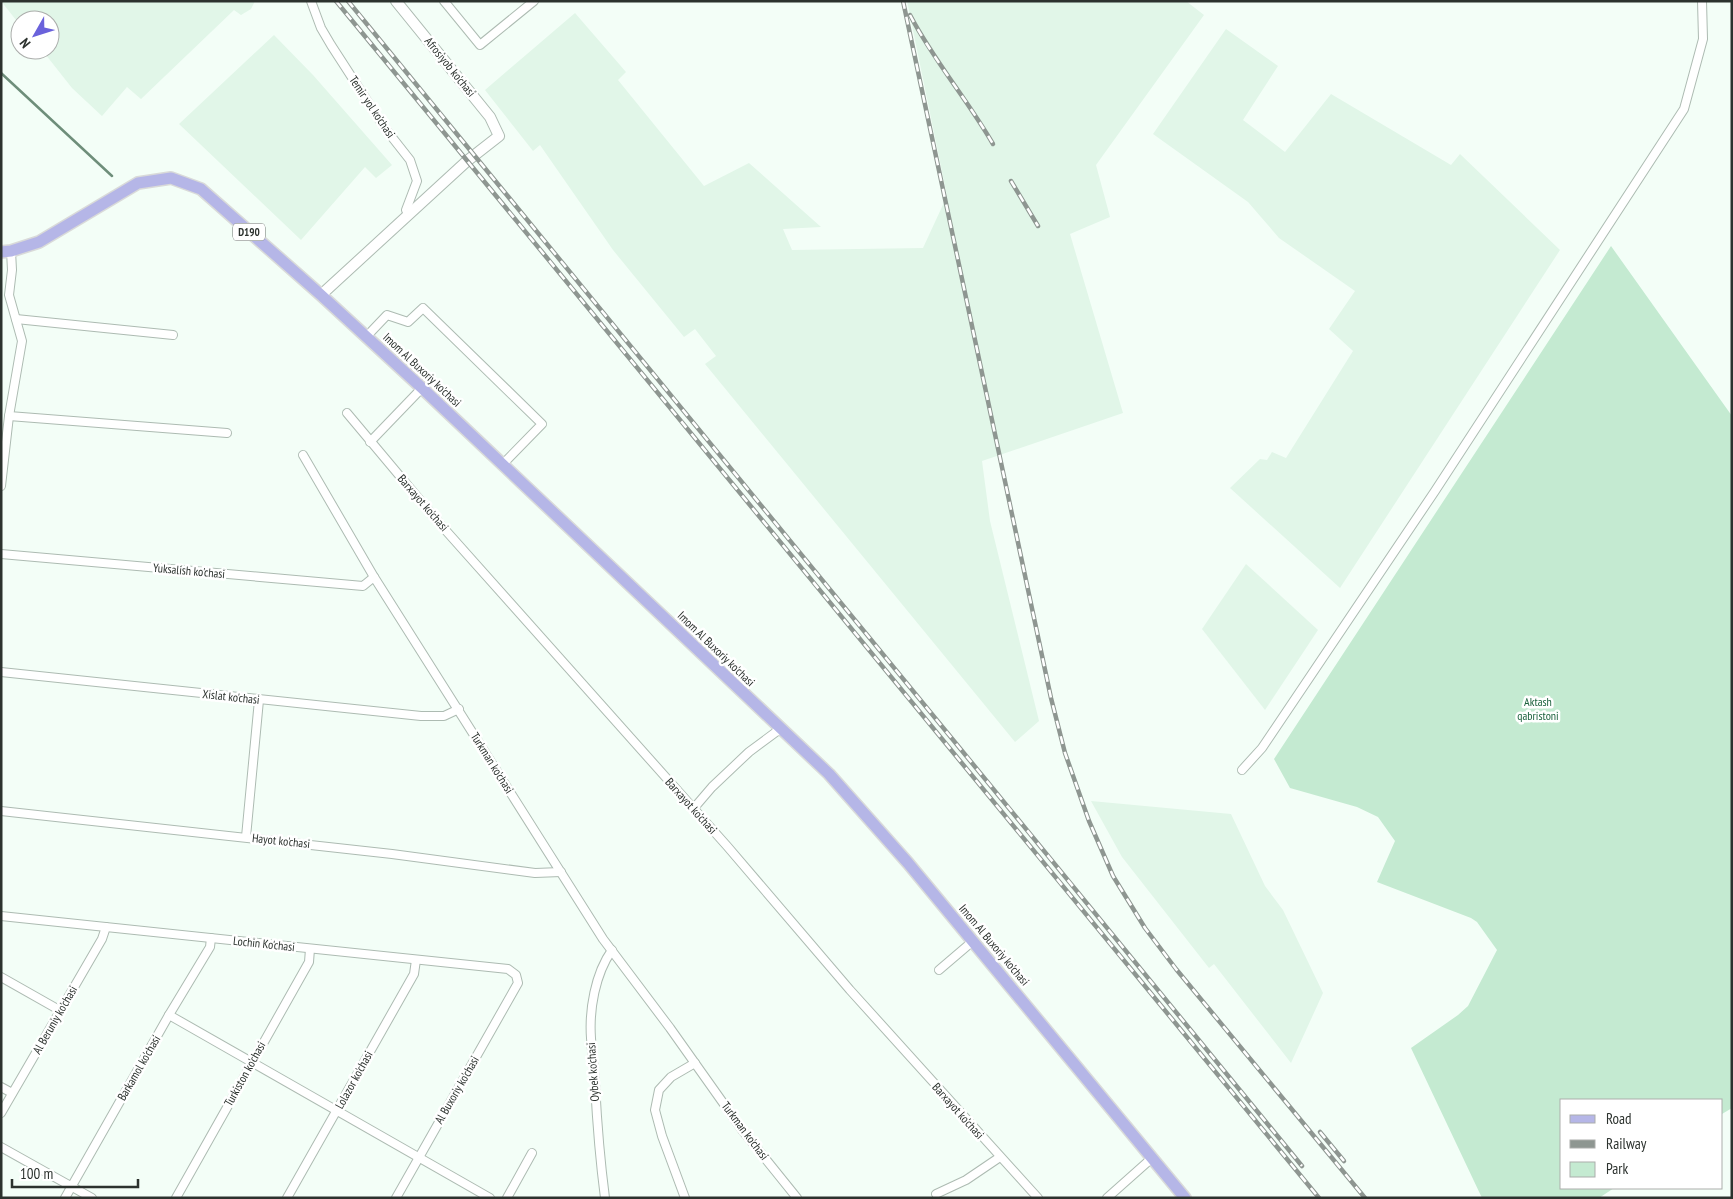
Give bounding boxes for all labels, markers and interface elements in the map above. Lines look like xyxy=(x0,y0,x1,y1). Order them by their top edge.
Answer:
north arrow xyxy=(10,10,60,60)
street label: Afrosiyob ko'chasi xyxy=(422,34,479,100)
text: N xyxy=(16,35,34,52)
street label: Temir yol ko'chasi xyxy=(346,73,399,141)
road number: D190 xyxy=(233,223,265,240)
street label: Imom Al Buxoriy ko'chasi xyxy=(380,330,465,410)
street label: Barxayot ko'chasi xyxy=(395,471,452,534)
street label: Yuksalish ko'chasi xyxy=(152,560,226,581)
street label: Imom Al Buxoriy ko'chasi xyxy=(675,608,758,689)
street label: Xislat ko'chasi xyxy=(202,686,260,707)
park label: Aktash qabristoni xyxy=(1517,694,1559,723)
street label: Turkman ko'chasi xyxy=(468,729,517,796)
street label: Barxayot ko'chasi xyxy=(662,774,721,837)
street label: Hayot ko'chasi xyxy=(251,830,311,851)
street label: Imom Al Buxoriy ko'chasi xyxy=(956,901,1033,988)
street label: Lochin Ko'chasi xyxy=(232,933,296,954)
street label: Al Beruniy ko'chasi xyxy=(29,983,80,1056)
street label: Barkamol ko'chasi xyxy=(114,1032,163,1103)
street label: Turkiston ko'chasi xyxy=(221,1039,269,1109)
street label: Oybek ko'chasi xyxy=(583,1042,602,1102)
street label: Lolazor ko'chasi xyxy=(332,1048,376,1111)
street label: Al Buxoriy ko'chasi xyxy=(431,1053,482,1126)
street label: Barxayot ko'chasi xyxy=(929,1079,988,1142)
street label: Turkman ko'chasi xyxy=(719,1099,772,1163)
legend xyxy=(1560,1099,1723,1189)
text: Road xyxy=(1606,1109,1632,1128)
text: Railway xyxy=(1606,1134,1647,1153)
scale bar xyxy=(12,1156,139,1188)
text: Park xyxy=(1606,1159,1628,1178)
text: 100 m xyxy=(20,1164,53,1183)

